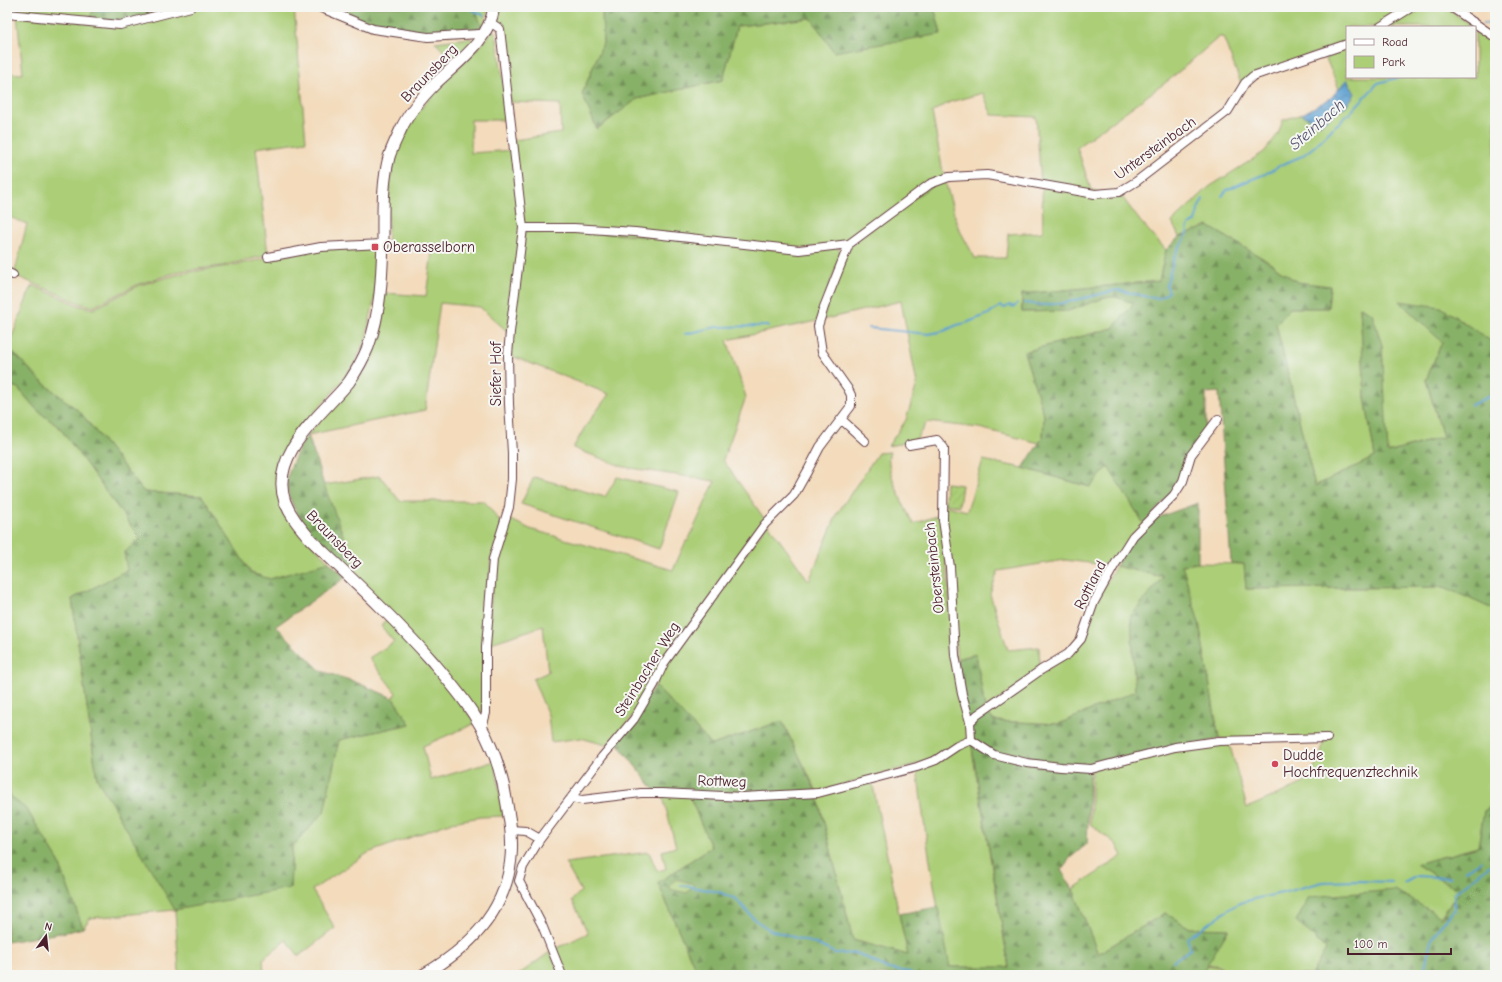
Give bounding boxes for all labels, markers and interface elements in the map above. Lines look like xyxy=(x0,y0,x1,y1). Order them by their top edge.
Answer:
legend xyxy=(1346,26,1476,78)
text: Road xyxy=(1382,35,1408,49)
street label: Braunsberg xyxy=(397,40,461,106)
text: Park xyxy=(1382,55,1405,69)
water label: Steinbach xyxy=(1286,96,1348,154)
street label: Untersteinbach xyxy=(1111,112,1199,184)
place label: Oberasselborn xyxy=(383,238,475,256)
marker: Oberasselborn xyxy=(370,242,380,252)
street label: Siefer Hof xyxy=(487,341,505,406)
street label: Braunsberg xyxy=(303,506,367,572)
street label: Obersteinbach xyxy=(920,522,948,614)
street label: Rottland xyxy=(1070,558,1110,612)
street label: Steinbacher Weg xyxy=(611,618,683,720)
place label: Dudde Hochfrequenztechnik xyxy=(1283,746,1418,781)
marker: Dudde Hochfrequenztechnik xyxy=(1270,759,1280,769)
street label: Rottweg xyxy=(697,771,747,791)
north arrow xyxy=(26,916,66,956)
text: N xyxy=(43,920,54,934)
scale bar xyxy=(1348,930,1451,956)
text: 100 m xyxy=(1354,937,1387,951)

